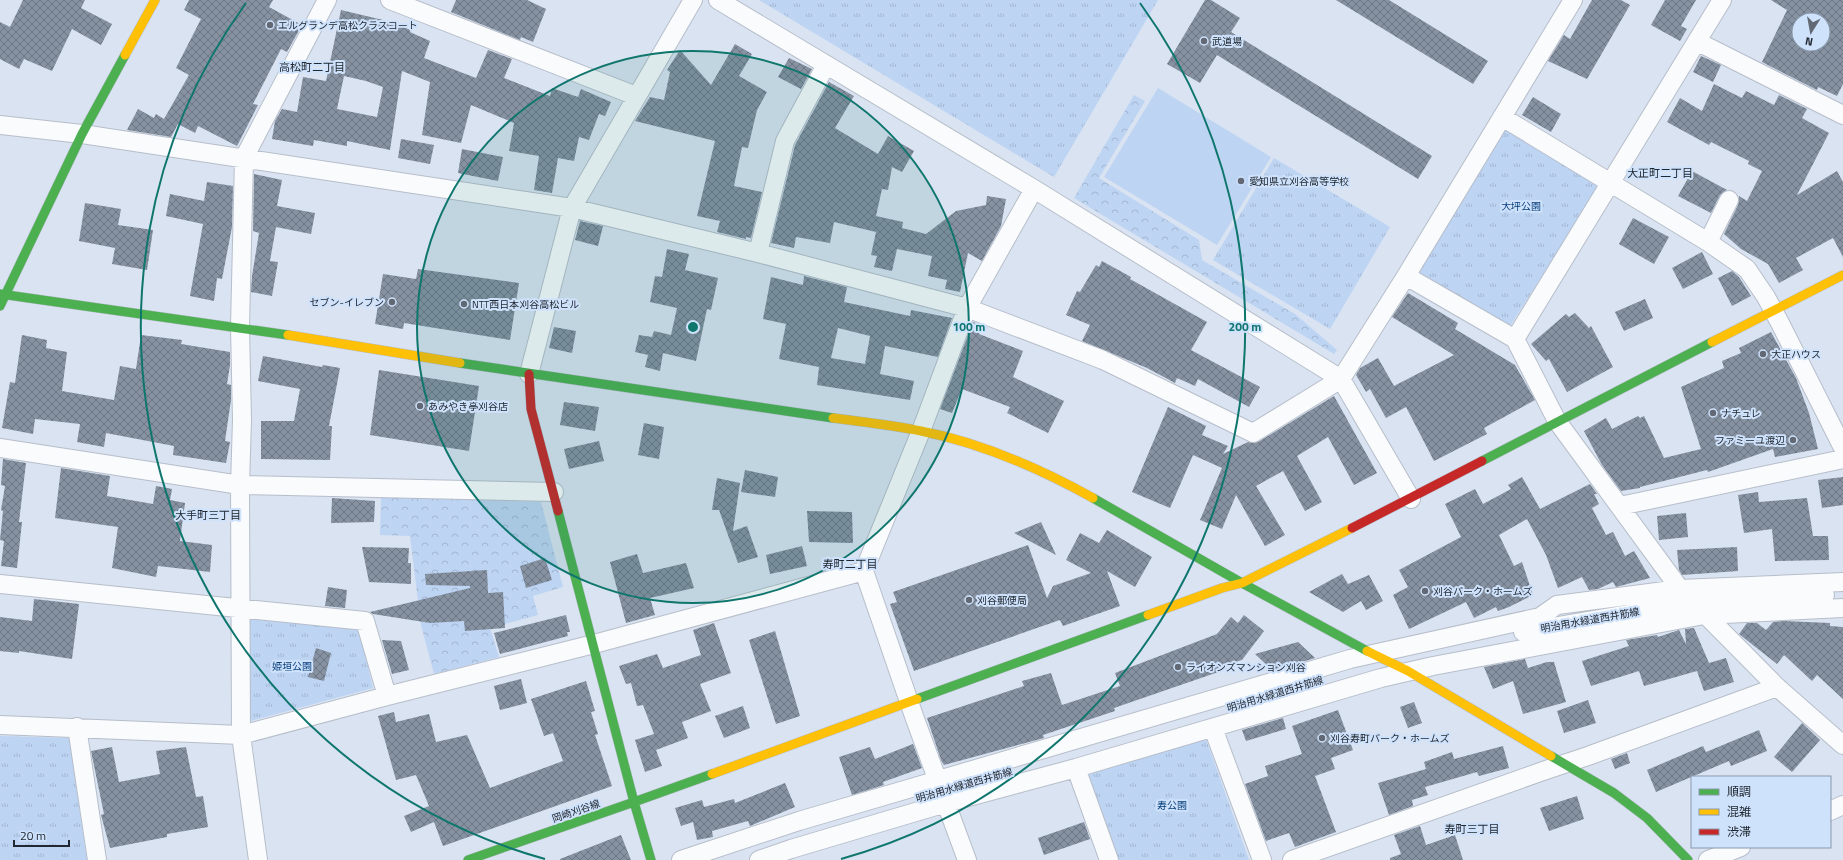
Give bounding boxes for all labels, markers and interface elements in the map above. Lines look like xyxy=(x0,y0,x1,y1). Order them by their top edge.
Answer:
north arrow xyxy=(1791,12,1831,52)
place label: エルグランデ高松クラスコート xyxy=(278,18,418,33)
marker: エルグランデ高松クラスコート xyxy=(265,20,275,30)
text: N xyxy=(1804,33,1814,50)
place label: 武道場 xyxy=(1212,34,1242,49)
marker: 武道場 xyxy=(1199,36,1209,46)
district label: 高松町二丁目 xyxy=(279,59,345,75)
district label: 大正町二丁目 xyxy=(1627,165,1693,181)
place label: 愛知県立刈谷高等学校 xyxy=(1249,174,1349,189)
marker: 愛知県立刈谷高等学校 xyxy=(1236,176,1246,186)
park label: 大坪公園 xyxy=(1501,199,1541,214)
place label: セブン-イレブン xyxy=(310,295,384,310)
marker: セブン-イレブン xyxy=(387,297,397,307)
place label: NTT西日本刈谷高松ビル xyxy=(472,297,579,312)
marker: NTT西日本刈谷高松ビル xyxy=(459,299,469,309)
text: 100 m xyxy=(953,317,985,336)
text: 200 m xyxy=(1229,317,1261,336)
centre of rings xyxy=(686,320,700,334)
place label: 大正ハウス xyxy=(1771,347,1821,362)
marker: 大正ハウス xyxy=(1758,349,1768,359)
place label: あみやき亭刈谷店 xyxy=(428,399,508,414)
marker: あみやき亭刈谷店 xyxy=(415,401,425,411)
place label: ナチュレ xyxy=(1721,406,1761,421)
marker: ナチュレ xyxy=(1708,408,1718,418)
place label: ファミーユ渡辺 xyxy=(1715,433,1785,448)
marker: ファミーユ渡辺 xyxy=(1788,435,1798,445)
district label: 大手町三丁目 xyxy=(175,507,241,523)
district label: 寿町二丁目 xyxy=(823,556,878,572)
place label: 刈谷パーク・ホームズ xyxy=(1433,584,1533,599)
marker: 刈谷パーク・ホームズ xyxy=(1420,586,1430,596)
place label: 刈谷郵便局 xyxy=(977,593,1027,608)
marker: 刈谷郵便局 xyxy=(964,595,974,605)
street label: 明治用水緑道西井筋線 xyxy=(1539,604,1641,636)
park label: 姫垣公園 xyxy=(272,659,312,674)
place label: ライオンズマンション刈谷 xyxy=(1186,660,1306,675)
marker: ライオンズマンション刈谷 xyxy=(1173,662,1183,672)
street label: 明治用水緑道西井筋線 xyxy=(1225,672,1325,716)
place label: 刈谷寿町パーク・ホームズ xyxy=(1330,731,1450,746)
marker: 刈谷寿町パーク・ホームズ xyxy=(1317,733,1327,743)
street label: 明治用水緑道西井筋線 xyxy=(914,764,1014,806)
legend xyxy=(1691,776,1831,848)
text: 順調 xyxy=(1727,782,1751,801)
street label: 岡崎刈谷線 xyxy=(550,796,602,826)
park label: 寿公園 xyxy=(1157,798,1187,813)
text: 混雑 xyxy=(1727,802,1751,821)
district label: 寿町三丁目 xyxy=(1445,821,1500,837)
scale bar xyxy=(14,822,69,848)
text: 渋滞 xyxy=(1727,822,1751,841)
text: 20 m xyxy=(20,826,46,845)

